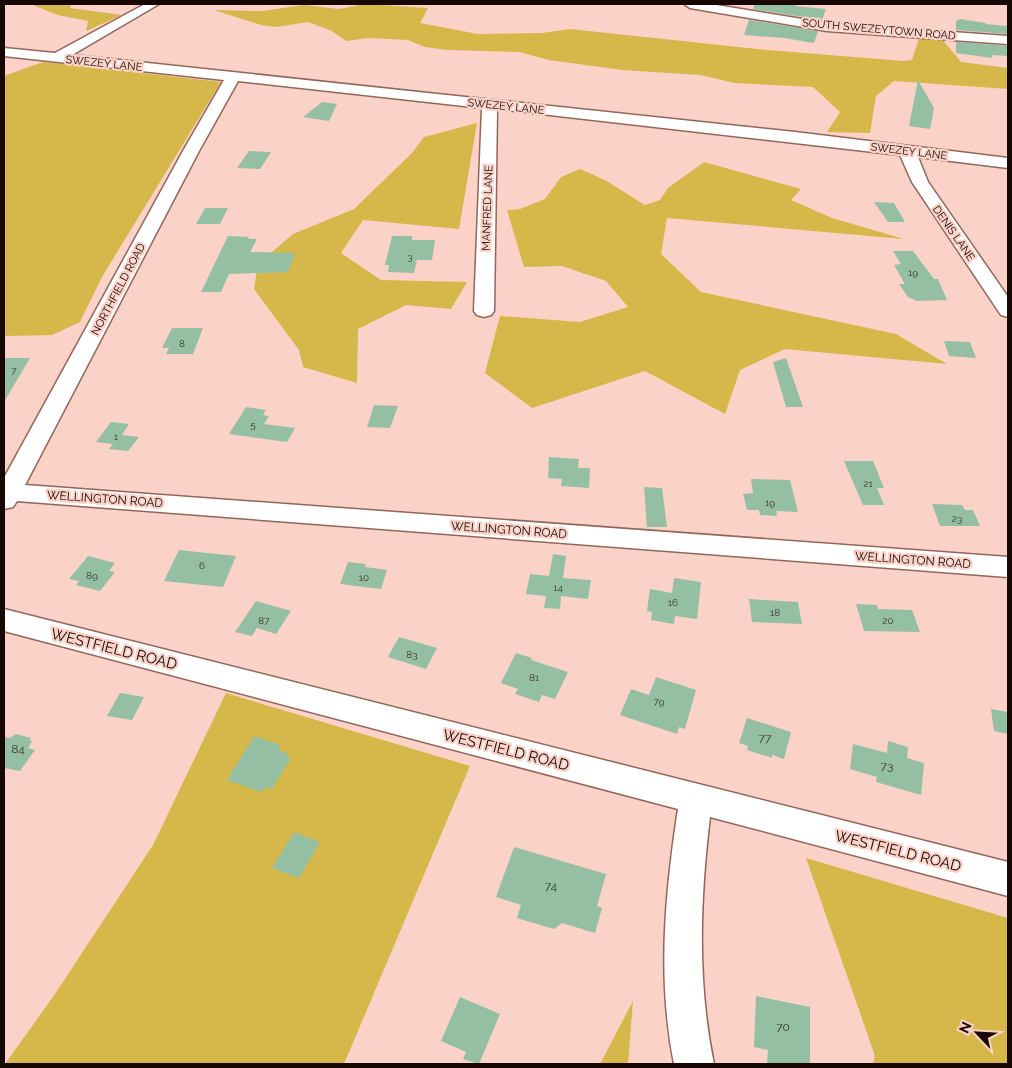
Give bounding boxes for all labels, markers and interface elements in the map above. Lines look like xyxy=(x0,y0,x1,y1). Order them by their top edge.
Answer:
street label: SOUTH SWEZEYTOWN ROAD xyxy=(802,16,956,43)
street label: SWEZEY LANE xyxy=(65,53,143,74)
street label: SWEZEY LANE xyxy=(467,96,545,117)
street label: SWEZEY LANE xyxy=(870,140,948,163)
street label: MANFRED LANE xyxy=(480,165,496,251)
street label: DENIS LANE xyxy=(930,203,978,264)
street label: NORTHFIELD ROAD xyxy=(89,241,148,337)
house number: 3 xyxy=(407,251,413,262)
house number: 19 xyxy=(908,267,918,278)
house number: 8 xyxy=(179,338,185,349)
house number: 7 xyxy=(11,365,17,376)
house number: 5 xyxy=(250,419,256,430)
house number: 1 xyxy=(114,431,119,442)
house number: 21 xyxy=(863,478,873,489)
street label: WELLINGTON ROAD xyxy=(47,488,164,510)
house number: 19 xyxy=(765,497,775,508)
house number: 23 xyxy=(952,513,962,524)
street label: WELLINGTON ROAD xyxy=(451,519,568,541)
street label: WELLINGTON ROAD xyxy=(855,549,972,571)
house number: 6 xyxy=(199,560,205,571)
house number: 89 xyxy=(86,570,98,581)
house number: 10 xyxy=(359,572,369,583)
house number: 14 xyxy=(553,582,563,593)
house number: 16 xyxy=(668,597,678,608)
house number: 18 xyxy=(770,607,780,618)
house number: 87 xyxy=(258,615,270,626)
house number: 20 xyxy=(882,615,894,626)
street label: WESTFIELD ROAD xyxy=(49,625,179,673)
house number: 83 xyxy=(406,649,418,660)
house number: 81 xyxy=(529,672,540,683)
house number: 79 xyxy=(653,696,665,707)
street label: WESTFIELD ROAD xyxy=(441,726,571,774)
house number: 77 xyxy=(759,731,772,745)
house number: 84 xyxy=(11,742,25,756)
house number: 73 xyxy=(881,759,893,773)
street label: WESTFIELD ROAD xyxy=(833,827,963,875)
house number: 74 xyxy=(545,879,558,893)
north arrow xyxy=(952,1008,1002,1058)
text: N xyxy=(956,1019,975,1036)
house number: 70 xyxy=(776,1020,790,1034)

